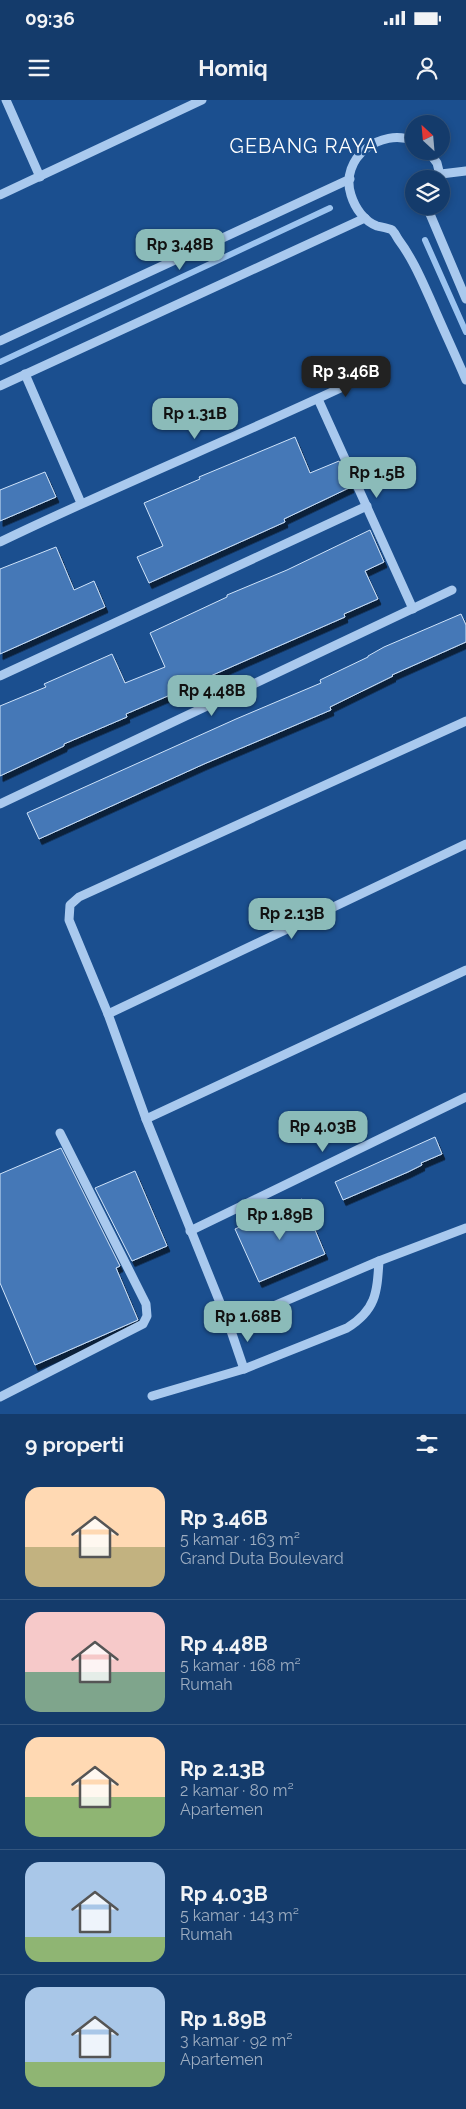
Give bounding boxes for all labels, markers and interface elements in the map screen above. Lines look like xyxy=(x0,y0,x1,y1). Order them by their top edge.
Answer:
text: 09:36 xyxy=(25,7,75,29)
icon: menu xyxy=(25,54,53,82)
icon: person xyxy=(413,54,441,82)
text: Homiq xyxy=(198,55,268,81)
north arrow xyxy=(405,115,450,160)
map controls xyxy=(405,115,450,215)
district label: GEBANG RAYA xyxy=(230,134,378,158)
button: layers xyxy=(405,170,450,215)
pin: Rp 3.48B xyxy=(128,228,232,271)
text: Rp 3.48B xyxy=(147,235,213,254)
pin: Rp 3.46B xyxy=(294,356,398,398)
text: Rp 3.46B xyxy=(313,362,379,381)
pin: Rp 1.31B xyxy=(143,398,247,440)
text: Rp 1.31B xyxy=(163,404,227,423)
pin: Rp 1.5B xyxy=(331,456,423,499)
text: Rp 1.5B xyxy=(349,463,405,482)
pin: Rp 4.48B xyxy=(160,674,264,717)
text: Rp 4.48B xyxy=(179,681,245,700)
pin: Rp 2.13B xyxy=(240,898,344,940)
text: Rp 2.13B xyxy=(260,904,324,923)
pin: Rp 4.03B xyxy=(271,1110,375,1153)
text: Rp 4.03B xyxy=(290,1117,356,1136)
pin: Rp 1.89B xyxy=(228,1198,332,1241)
text: Rp 1.89B xyxy=(247,1205,313,1224)
pin: Rp 1.68B xyxy=(196,1300,300,1343)
text: Rp 1.68B xyxy=(215,1307,281,1326)
icon: filters xyxy=(413,1430,441,1458)
text: 9 properti xyxy=(25,1432,124,1457)
text: Rp 3.46B xyxy=(180,1505,268,1530)
icon: home xyxy=(65,1507,125,1567)
text: 5 kamar · 163 m² xyxy=(180,1530,300,1549)
text: Grand Duta Boulevard xyxy=(180,1549,344,1568)
text: Rp 4.48B xyxy=(180,1631,268,1656)
icon: home xyxy=(65,1632,125,1692)
text: 5 kamar · 168 m² xyxy=(180,1656,301,1675)
text: Rumah xyxy=(180,1675,233,1694)
text: Rp 2.13B xyxy=(180,1756,265,1781)
icon: home xyxy=(65,1757,125,1817)
text: 2 kamar · 80 m² xyxy=(180,1781,294,1800)
text: Apartemen xyxy=(180,1800,263,1819)
text: Rp 4.03B xyxy=(180,1881,268,1906)
icon: home xyxy=(65,1882,125,1942)
text: 5 kamar · 143 m² xyxy=(180,1906,299,1925)
text: Rumah xyxy=(180,1925,233,1944)
text: Rp 1.89B xyxy=(180,2006,267,2031)
icon: home xyxy=(65,2007,125,2067)
text: 3 kamar · 92 m² xyxy=(180,2031,292,2050)
text: Apartemen xyxy=(180,2050,263,2069)

